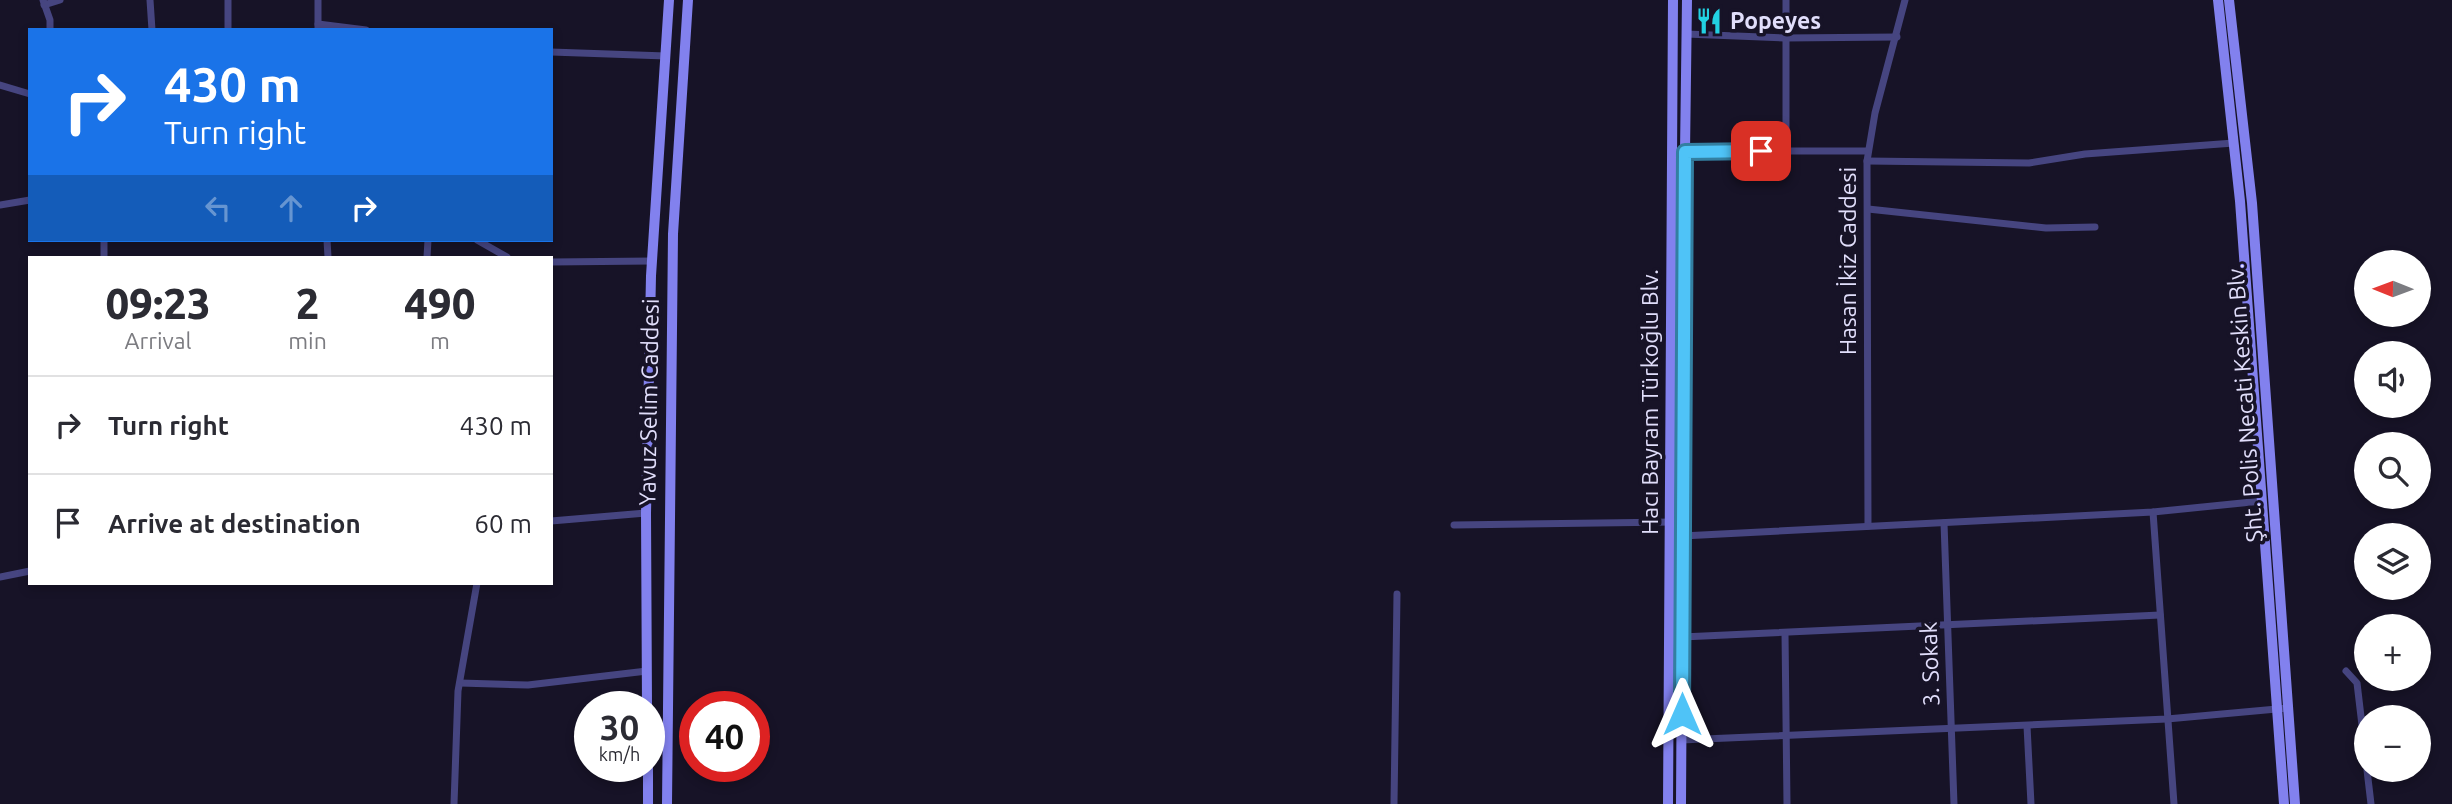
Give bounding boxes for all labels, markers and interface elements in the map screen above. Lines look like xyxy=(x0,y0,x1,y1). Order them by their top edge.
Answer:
restaurant icon: Popeyes xyxy=(1694,6,1724,36)
place label: Popeyes xyxy=(1730,8,1821,33)
icon: right xyxy=(49,56,140,147)
text: 430 m xyxy=(164,56,301,111)
text: Turn right xyxy=(164,114,306,150)
pin xyxy=(1731,121,1791,181)
icon: arrive xyxy=(1742,132,1780,170)
street label: Hasan İkiz Caddesi xyxy=(1835,167,1860,355)
icon: left xyxy=(199,189,237,227)
icon: ahead xyxy=(272,189,310,227)
icon: right xyxy=(345,189,383,227)
north arrow xyxy=(2354,250,2431,327)
map controls xyxy=(2354,250,2431,782)
street label: Şht. Polis Necati Keskin Blv. xyxy=(2222,263,2267,543)
street label: Hacı Bayram Türkoğlu Blv. xyxy=(1637,269,1662,535)
text: 09:23 xyxy=(106,280,211,327)
text: 2 xyxy=(296,280,319,327)
text: 490 xyxy=(404,280,475,327)
street label: Yavuz Selim Caddesi xyxy=(634,298,663,506)
text: Arrival xyxy=(125,328,192,353)
text: min xyxy=(288,328,327,353)
text: m xyxy=(430,328,450,353)
button: sound xyxy=(2354,341,2431,418)
icon: right xyxy=(49,406,87,444)
text: Turn right xyxy=(108,411,229,440)
text: 430 m xyxy=(460,411,532,440)
button: search xyxy=(2354,432,2431,509)
icon: arrive xyxy=(49,504,87,542)
text: Arrive at destination xyxy=(108,509,361,538)
text: 60 m xyxy=(474,509,532,538)
button: layers xyxy=(2354,523,2431,600)
button: + xyxy=(2354,614,2431,691)
street label: 3. Sokak xyxy=(1916,621,1943,707)
position arrow xyxy=(1645,677,1719,751)
speed limit sign: 40 xyxy=(679,691,770,782)
button: − xyxy=(2354,705,2431,782)
text: 30 xyxy=(600,707,639,747)
text: km/h xyxy=(599,744,640,764)

